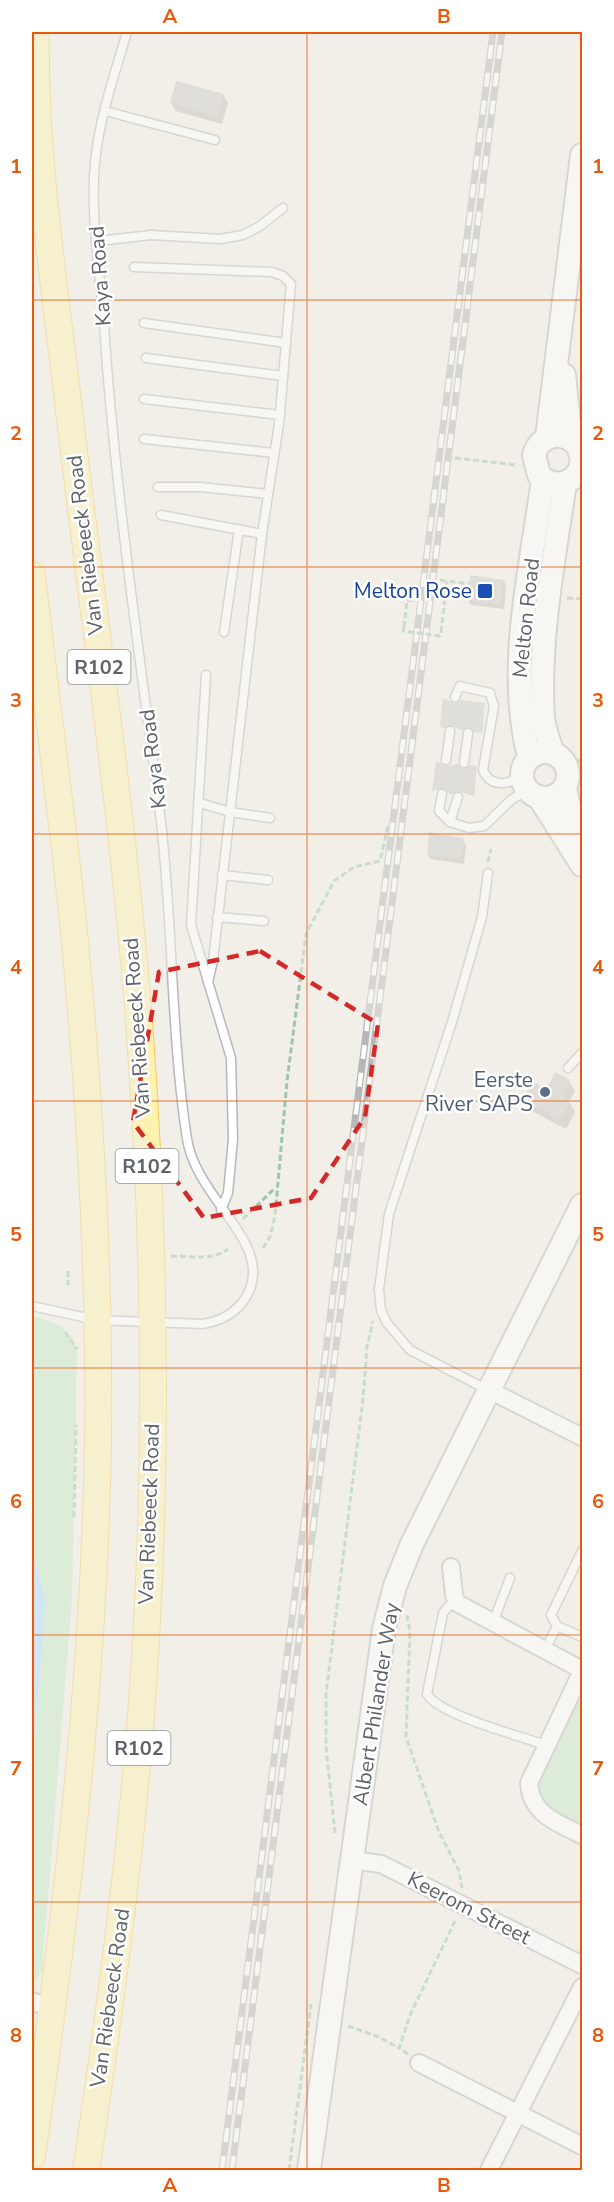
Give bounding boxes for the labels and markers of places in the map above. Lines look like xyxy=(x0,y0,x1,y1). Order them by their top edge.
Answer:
place label: Melton Rose xyxy=(354,577,472,605)
marker: Melton Rose xyxy=(476,582,494,600)
place label: Eerste River SAPS xyxy=(425,1066,533,1118)
marker: Eerste River SAPS xyxy=(538,1085,552,1099)

